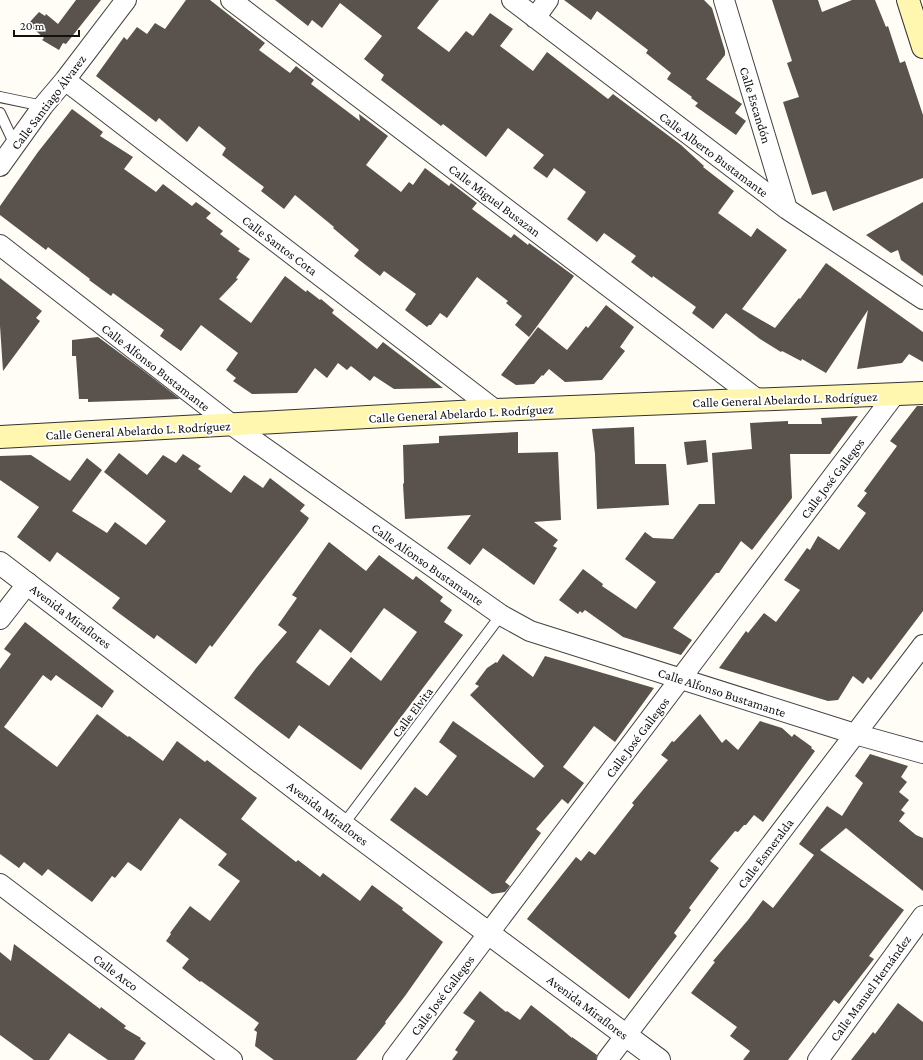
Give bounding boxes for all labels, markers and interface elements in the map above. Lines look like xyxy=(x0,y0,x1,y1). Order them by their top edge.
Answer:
scale bar xyxy=(14,12,79,38)
text: 20 m xyxy=(20,19,45,33)
street label: Calle Santiago Álvarez xyxy=(8,52,89,153)
street label: Calle Escandón xyxy=(737,65,774,145)
street label: Calle Alberto Bustamante xyxy=(656,109,771,200)
street label: Calle Miguel Busazan xyxy=(446,161,544,240)
street label: Calle Santos Cota xyxy=(239,212,320,279)
street label: Calle Alfonso Bustamante xyxy=(99,320,213,415)
street label: Calle General Abelardo L. Rodríguez xyxy=(692,389,878,410)
street label: Calle General Abelardo L. Rodríguez xyxy=(368,401,554,426)
street label: Calle General Abelardo L. Rodríguez xyxy=(45,418,231,443)
street label: Calle José Gallegos xyxy=(797,435,867,521)
street label: Calle Alfonso Bustamante xyxy=(369,520,487,609)
street label: Avenida Miraflores xyxy=(27,581,114,652)
street label: Calle Alfonso Bustamante xyxy=(656,665,788,720)
street label: Calle Elvita xyxy=(389,684,436,740)
street label: Calle José Gallegos xyxy=(602,694,672,780)
street label: Avenida Miraflores xyxy=(284,778,371,849)
street label: Calle Esmeralda xyxy=(734,815,797,891)
street label: Calle Manuel Hernández xyxy=(827,932,914,1044)
street label: Calle Arco xyxy=(90,951,141,994)
street label: Calle José Gallegos xyxy=(407,952,477,1038)
street label: Avenida Miraflores xyxy=(544,972,631,1043)

